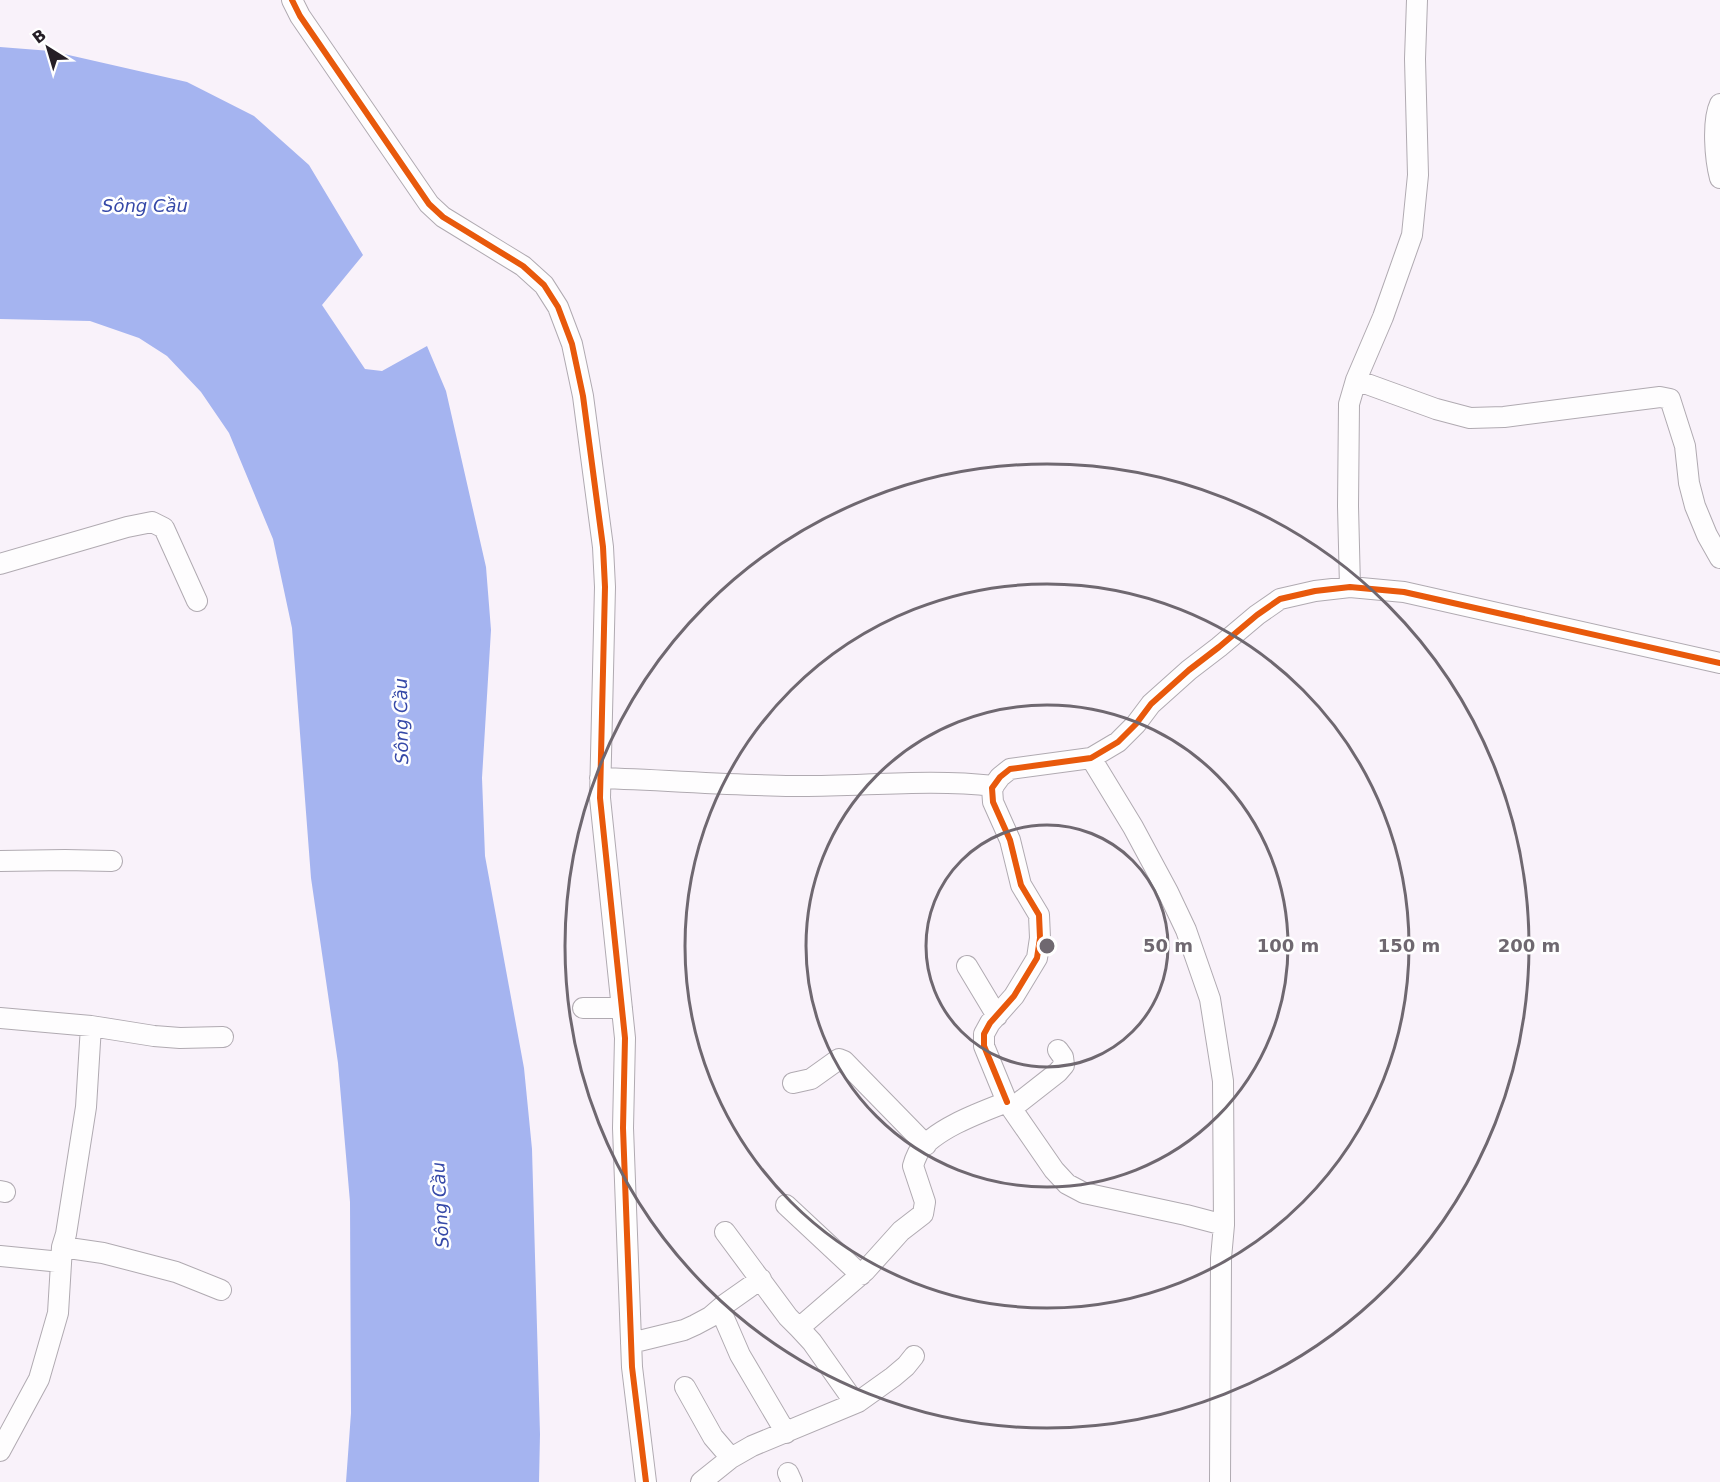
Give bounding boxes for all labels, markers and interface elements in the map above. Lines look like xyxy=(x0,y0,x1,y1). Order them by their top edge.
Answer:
north arrow xyxy=(18,18,78,78)
text: B xyxy=(29,25,50,48)
water label: Sông Cầu xyxy=(102,195,188,216)
water label: Sông Cầu xyxy=(390,678,412,764)
text: 50 m xyxy=(1143,935,1193,956)
text: 100 m xyxy=(1257,935,1319,956)
text: 150 m xyxy=(1378,935,1440,956)
text: 200 m xyxy=(1498,935,1560,956)
centre of rings xyxy=(1037,936,1057,956)
water label: Sông Cầu xyxy=(427,1162,453,1248)

